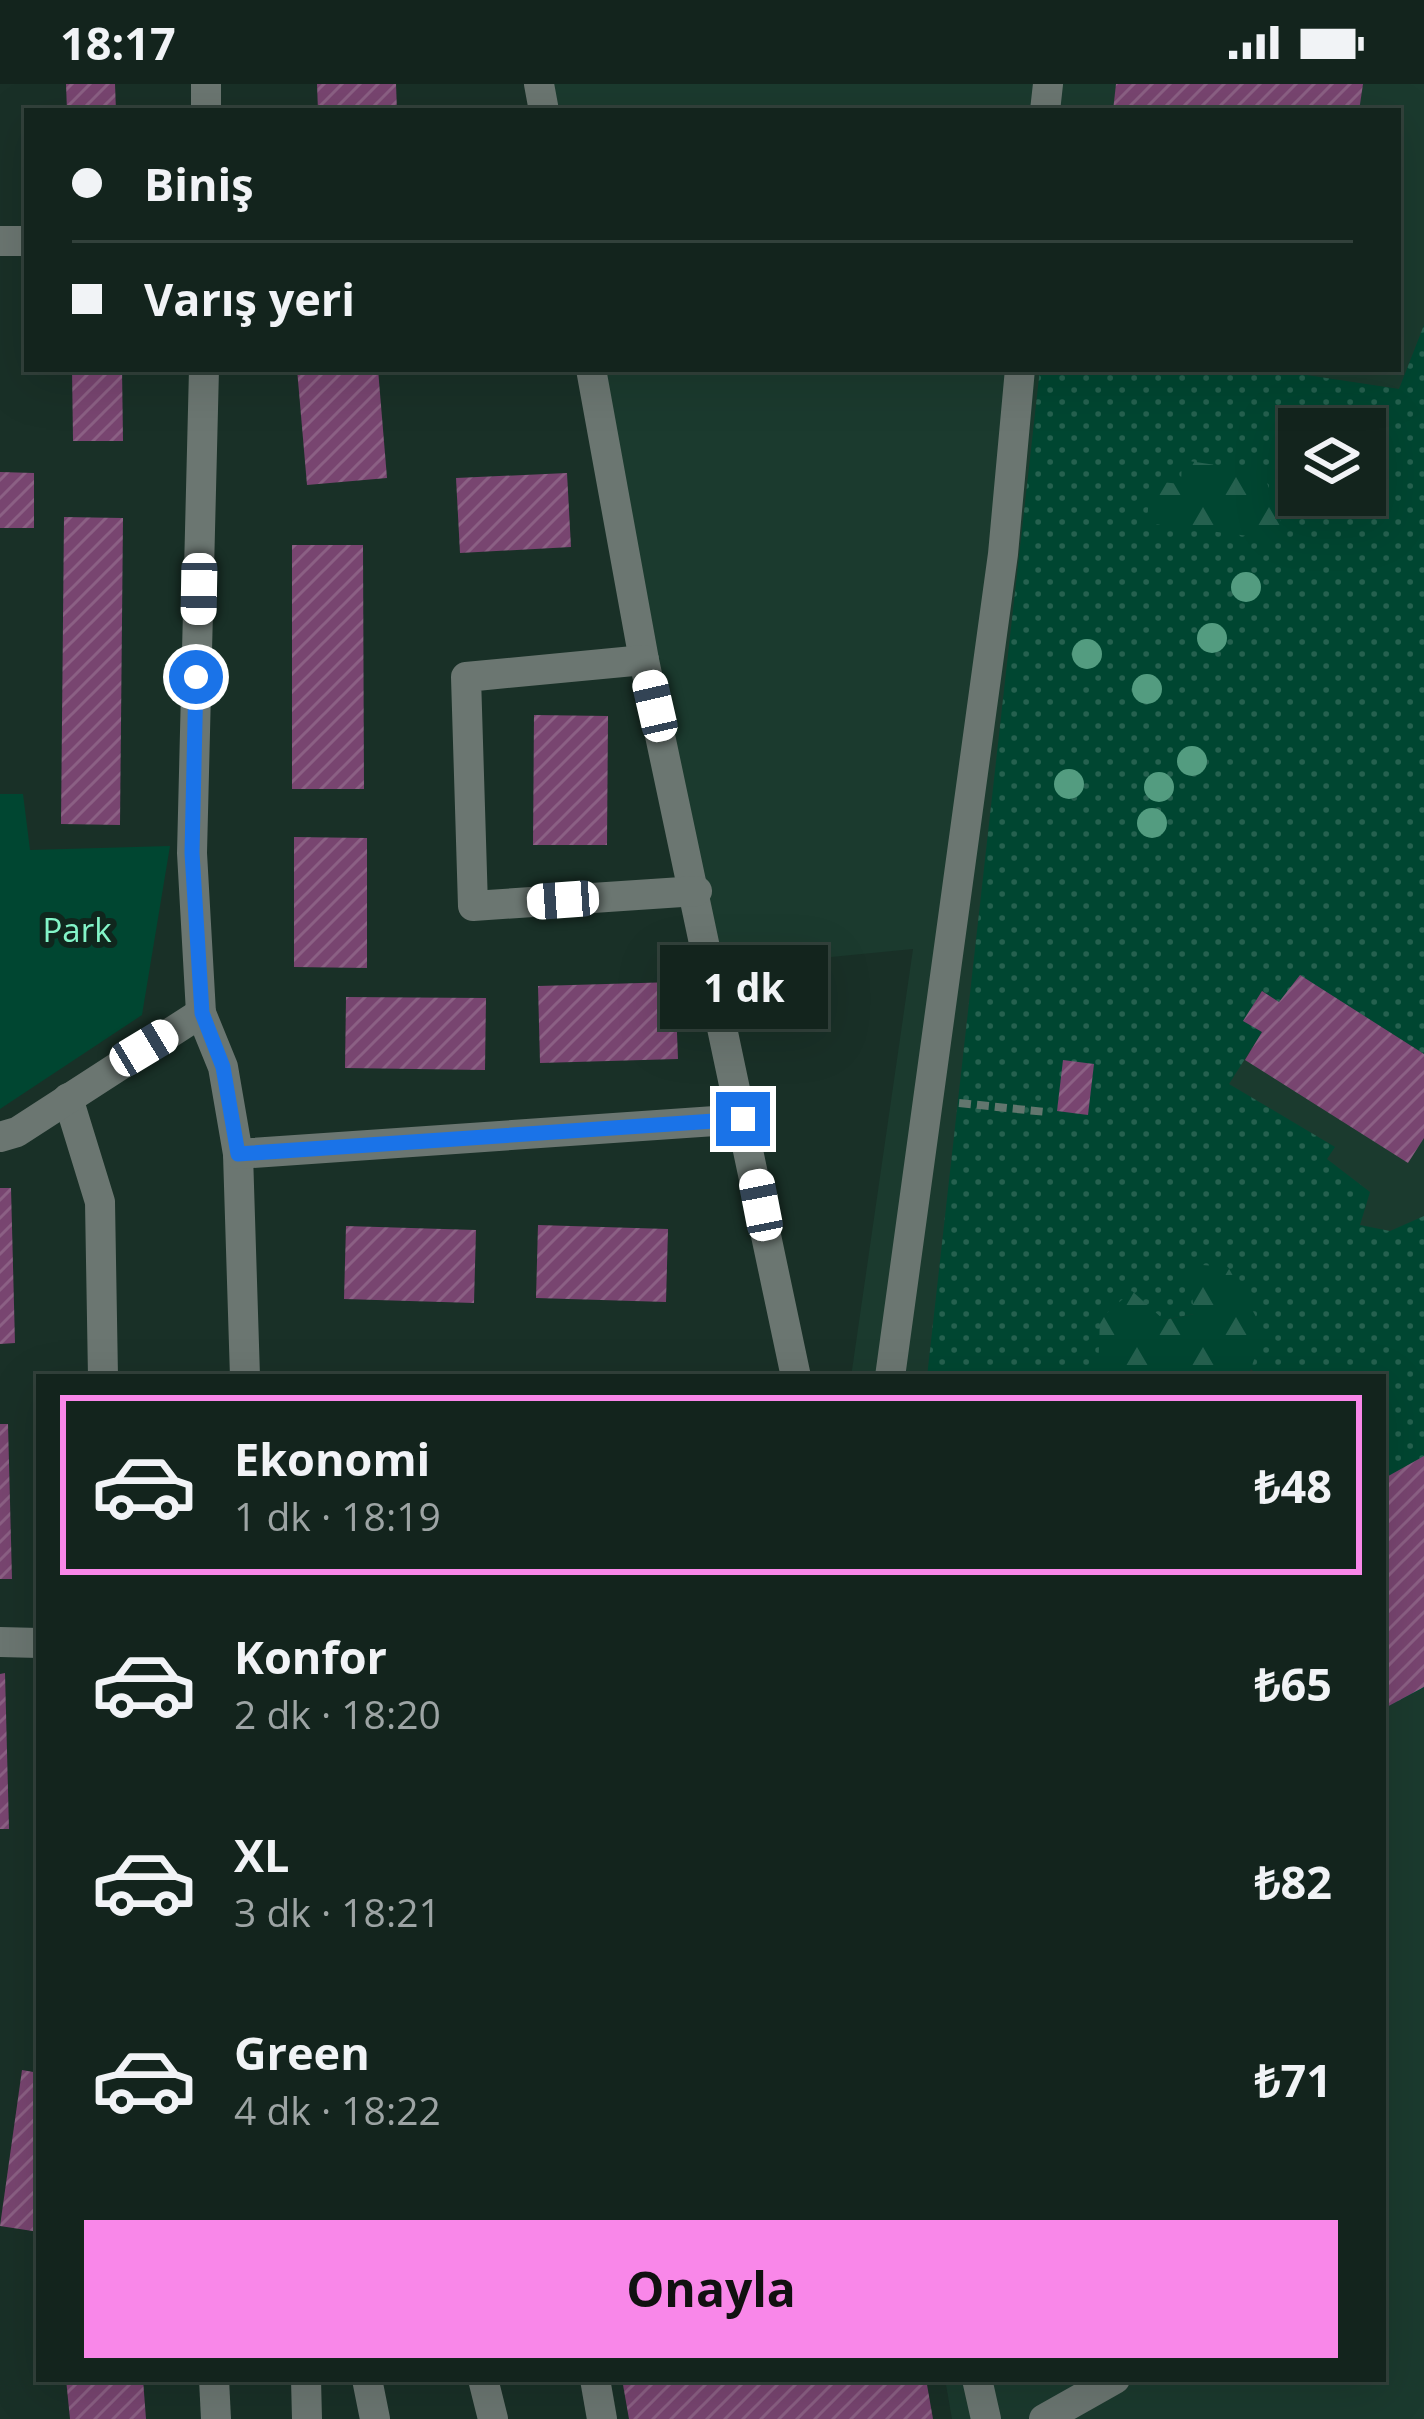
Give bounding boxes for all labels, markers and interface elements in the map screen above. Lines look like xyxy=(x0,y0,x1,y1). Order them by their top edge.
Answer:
text: 18:17 xyxy=(60,12,176,73)
text: Biniş xyxy=(144,153,254,214)
text: Varış yeri xyxy=(144,268,355,329)
map controls xyxy=(1278,408,1386,516)
button: layers xyxy=(1278,408,1386,516)
car xyxy=(180,553,218,625)
route start xyxy=(169,650,223,704)
car xyxy=(629,667,681,745)
car xyxy=(526,880,600,920)
park label: Park xyxy=(42,907,112,952)
callout: 1 dk xyxy=(659,945,827,1029)
text: 1 dk xyxy=(703,960,785,1013)
car xyxy=(104,1014,184,1082)
route end xyxy=(716,1092,770,1146)
car xyxy=(736,1166,786,1244)
text: Ekonomi xyxy=(234,1428,430,1489)
icon: car xyxy=(90,1431,198,1539)
text: ₺48 xyxy=(1255,1455,1332,1516)
text: 1 dk · 18:19 xyxy=(234,1489,441,1542)
text: Konfor xyxy=(234,1626,387,1687)
icon: car xyxy=(90,1629,198,1737)
text: ₺65 xyxy=(1255,1653,1332,1714)
text: 2 dk · 18:20 xyxy=(234,1687,441,1740)
text: XL xyxy=(234,1824,289,1885)
icon: car xyxy=(90,1827,198,1935)
text: ₺82 xyxy=(1255,1851,1332,1912)
text: 3 dk · 18:21 xyxy=(234,1885,441,1938)
text: Green xyxy=(234,2022,370,2083)
icon: car xyxy=(90,2025,198,2133)
text: ₺71 xyxy=(1255,2049,1332,2110)
text: 4 dk · 18:22 xyxy=(234,2083,441,2136)
button: Onayla xyxy=(84,2220,1338,2358)

